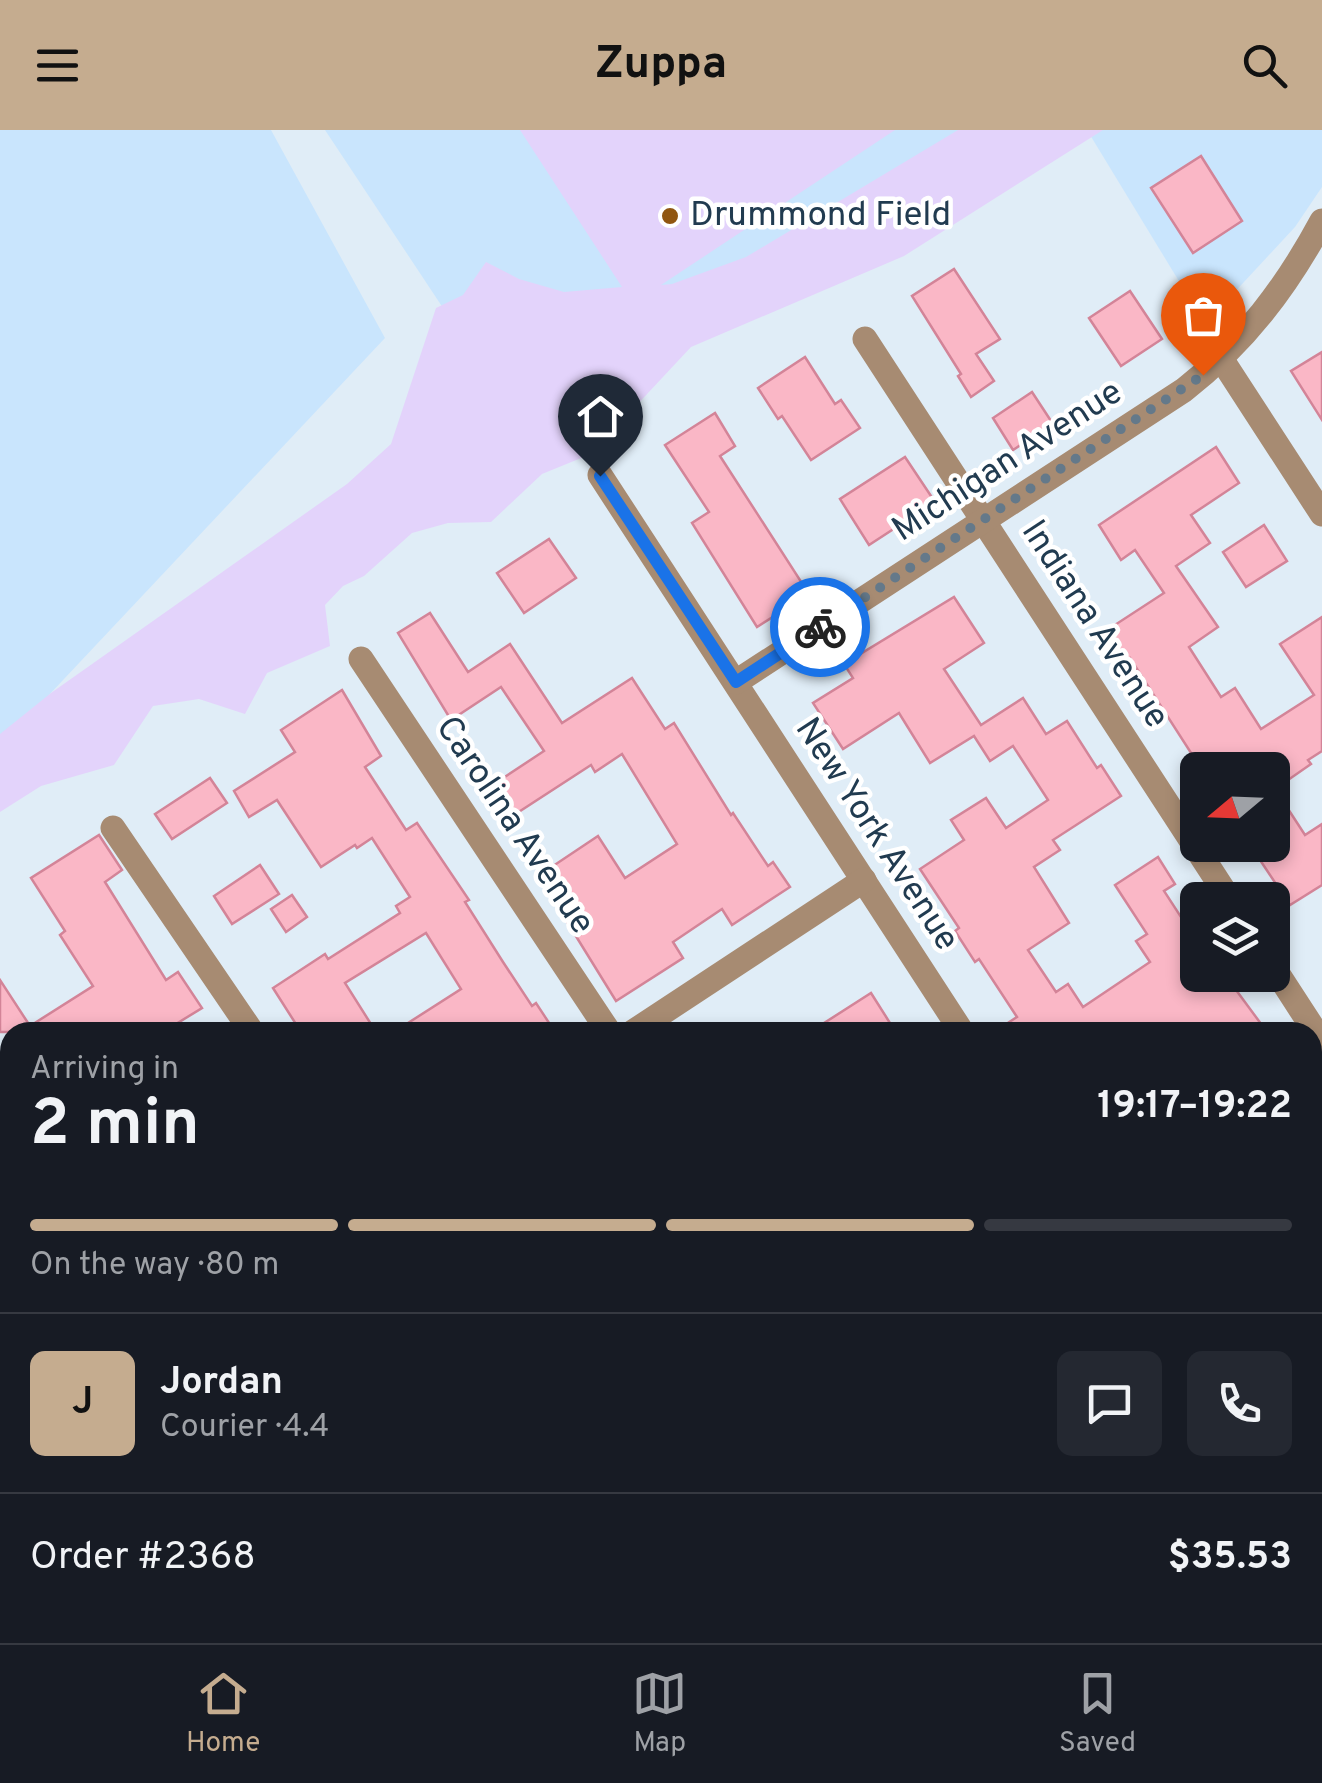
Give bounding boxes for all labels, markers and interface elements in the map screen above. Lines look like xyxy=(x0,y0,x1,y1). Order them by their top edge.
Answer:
text: Zuppa xyxy=(595,37,727,94)
icon: menu xyxy=(30,38,85,93)
icon: search xyxy=(1237,38,1292,93)
place label: Drummond Field xyxy=(690,194,951,238)
marker: Drummond Field xyxy=(659,205,681,227)
pin xyxy=(1161,273,1246,376)
icon: bag xyxy=(1176,288,1231,343)
street label: Michigan Avenue xyxy=(885,371,1131,553)
pin xyxy=(558,374,643,477)
icon: home xyxy=(573,389,628,444)
street label: Indiana Avenue xyxy=(1010,513,1178,737)
courier xyxy=(770,577,870,677)
icon: bike xyxy=(793,600,848,655)
street label: Carolina Avenue xyxy=(425,708,603,944)
street label: New York Avenue xyxy=(784,710,968,960)
north arrow xyxy=(1180,752,1290,862)
map controls xyxy=(1180,752,1290,992)
button: layers xyxy=(1180,882,1290,992)
text: Arriving in xyxy=(30,1050,179,1090)
text: 19:17–19:22 xyxy=(1097,1083,1292,1132)
text: 2 min xyxy=(30,1086,200,1168)
text: On the way · 80 m xyxy=(30,1246,279,1286)
button: chat xyxy=(1057,1351,1162,1456)
button: phone xyxy=(1187,1351,1292,1456)
text: Jordan xyxy=(160,1359,283,1408)
text: J xyxy=(72,1379,93,1428)
text: Courier · 4.4 xyxy=(160,1408,329,1448)
text: Order #2368 xyxy=(30,1534,256,1583)
text: $35.53 xyxy=(1168,1534,1292,1583)
tab: Home xyxy=(186,1666,260,1762)
tab: Map xyxy=(632,1666,687,1762)
tab: Saved xyxy=(1059,1666,1136,1762)

